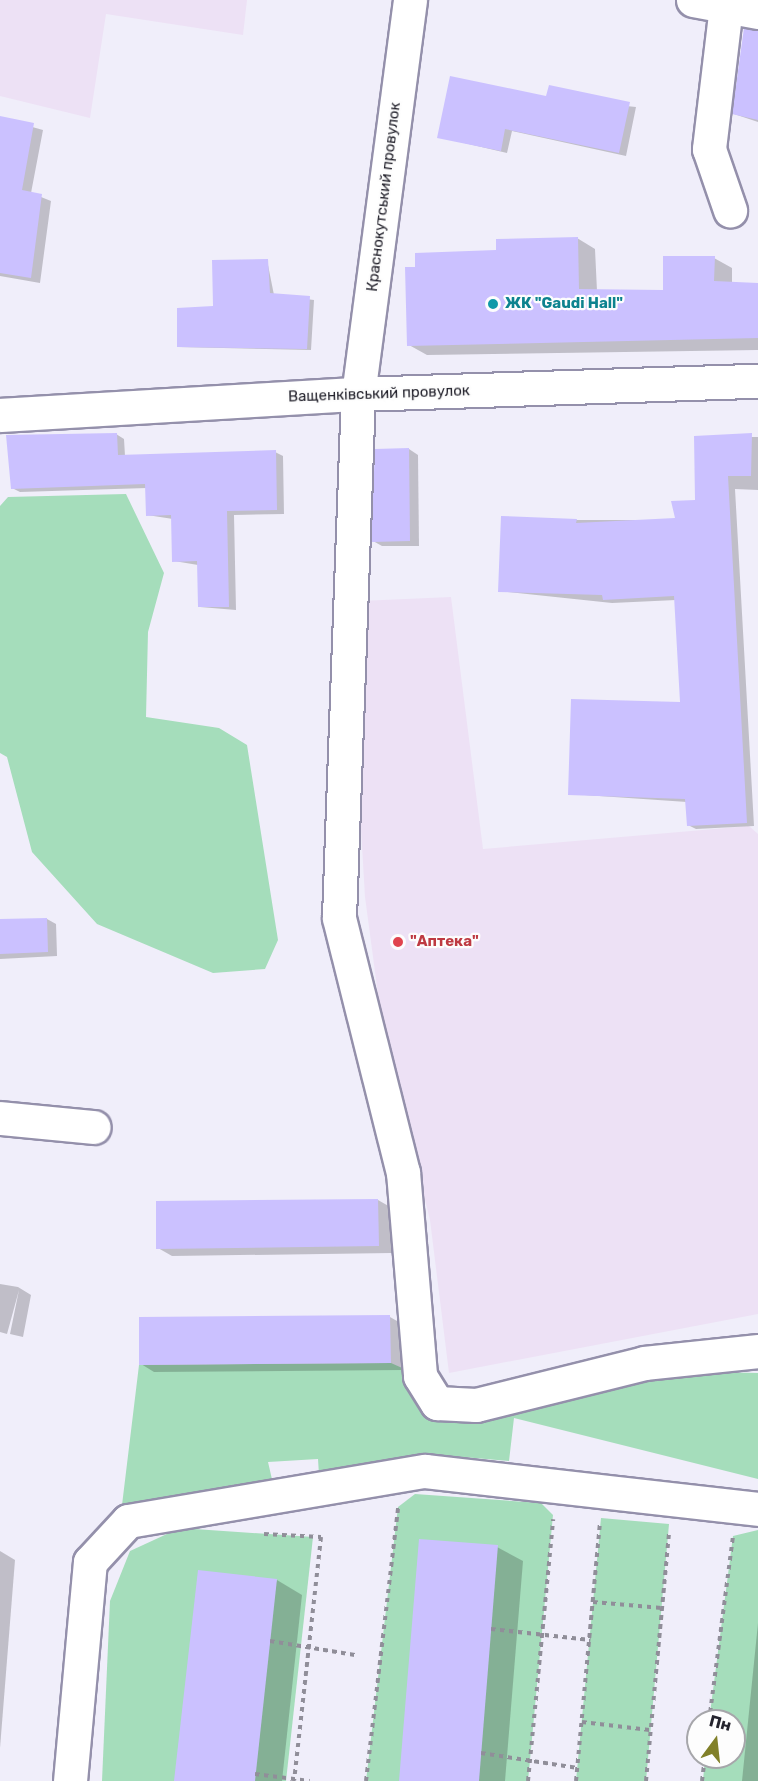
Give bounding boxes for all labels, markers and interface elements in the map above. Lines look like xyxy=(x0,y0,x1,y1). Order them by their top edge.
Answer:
street label: Краснокутський провулок xyxy=(363,101,405,293)
place label: ЖК "Gaudi Hall" xyxy=(505,295,623,313)
marker: ЖК "Gaudi Hall" xyxy=(486,297,500,311)
street label: Ващенківський провулок xyxy=(288,382,470,406)
place label: "Аптека" xyxy=(410,933,479,951)
marker: "Аптека" xyxy=(391,935,405,949)
north arrow xyxy=(686,1709,746,1769)
text: Пн xyxy=(707,1711,733,1735)

